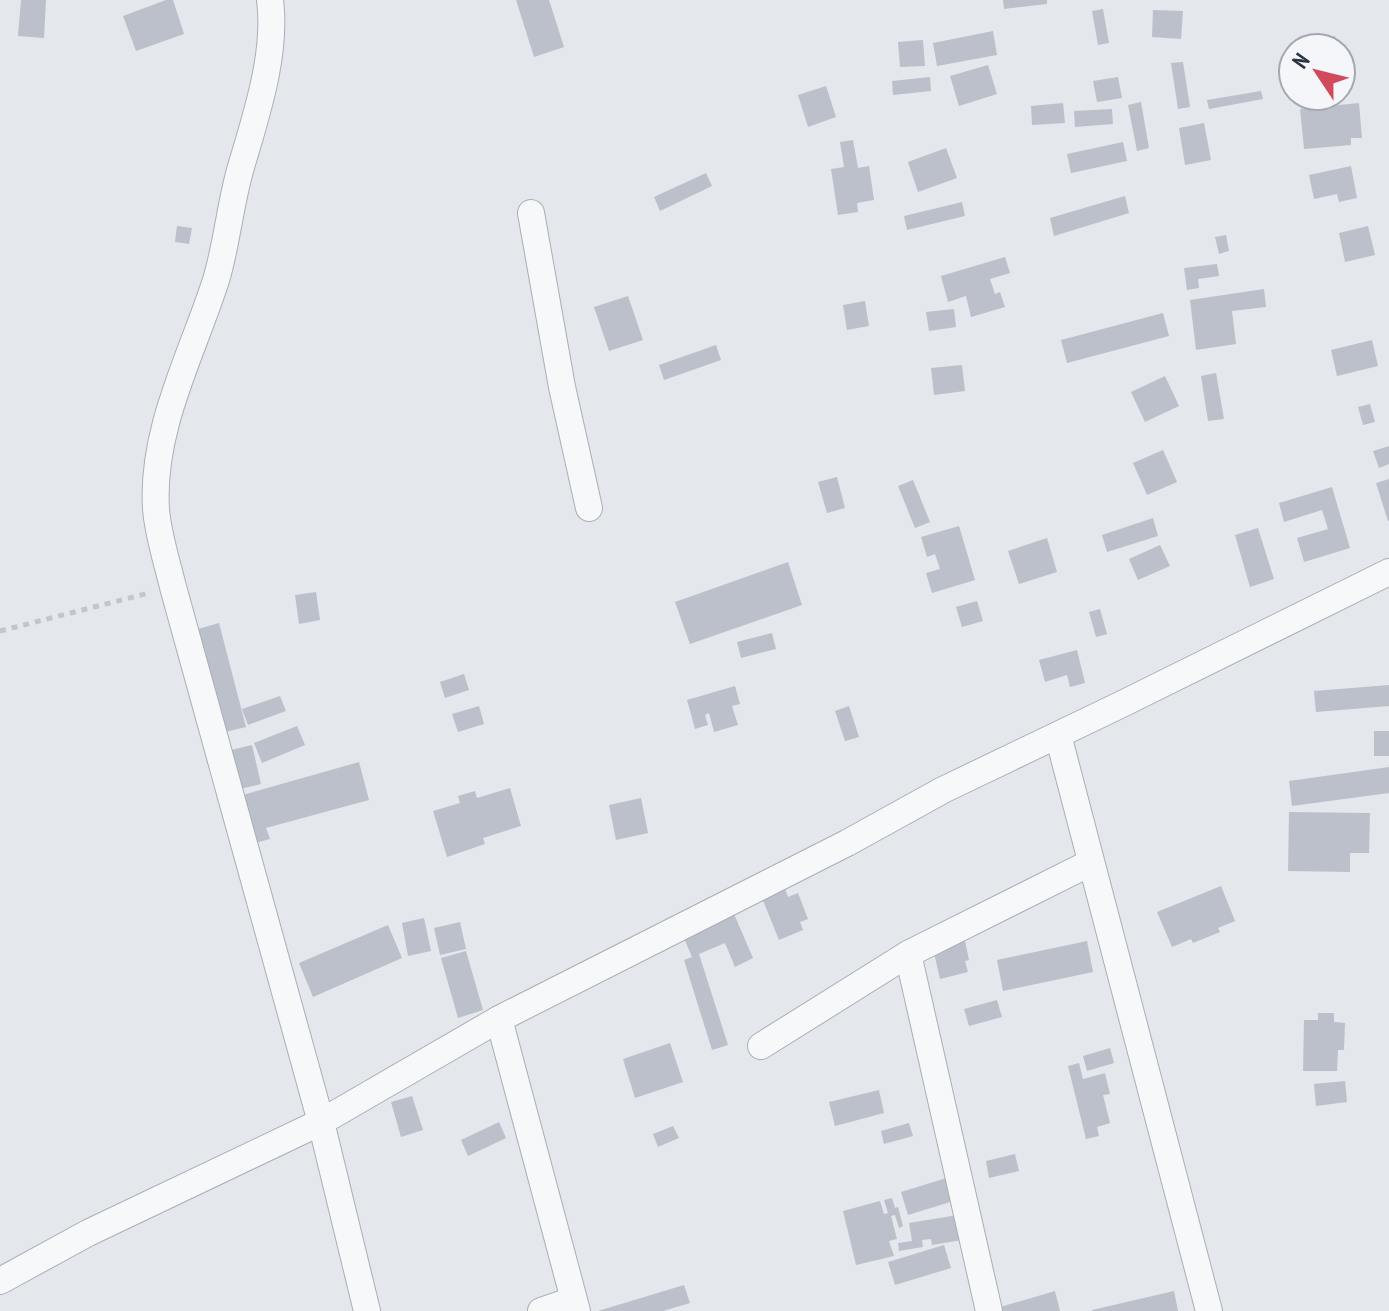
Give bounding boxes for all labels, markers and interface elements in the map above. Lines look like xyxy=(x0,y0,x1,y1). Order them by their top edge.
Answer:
north arrow xyxy=(1277,32,1357,112)
text: N xyxy=(1286,48,1315,73)

